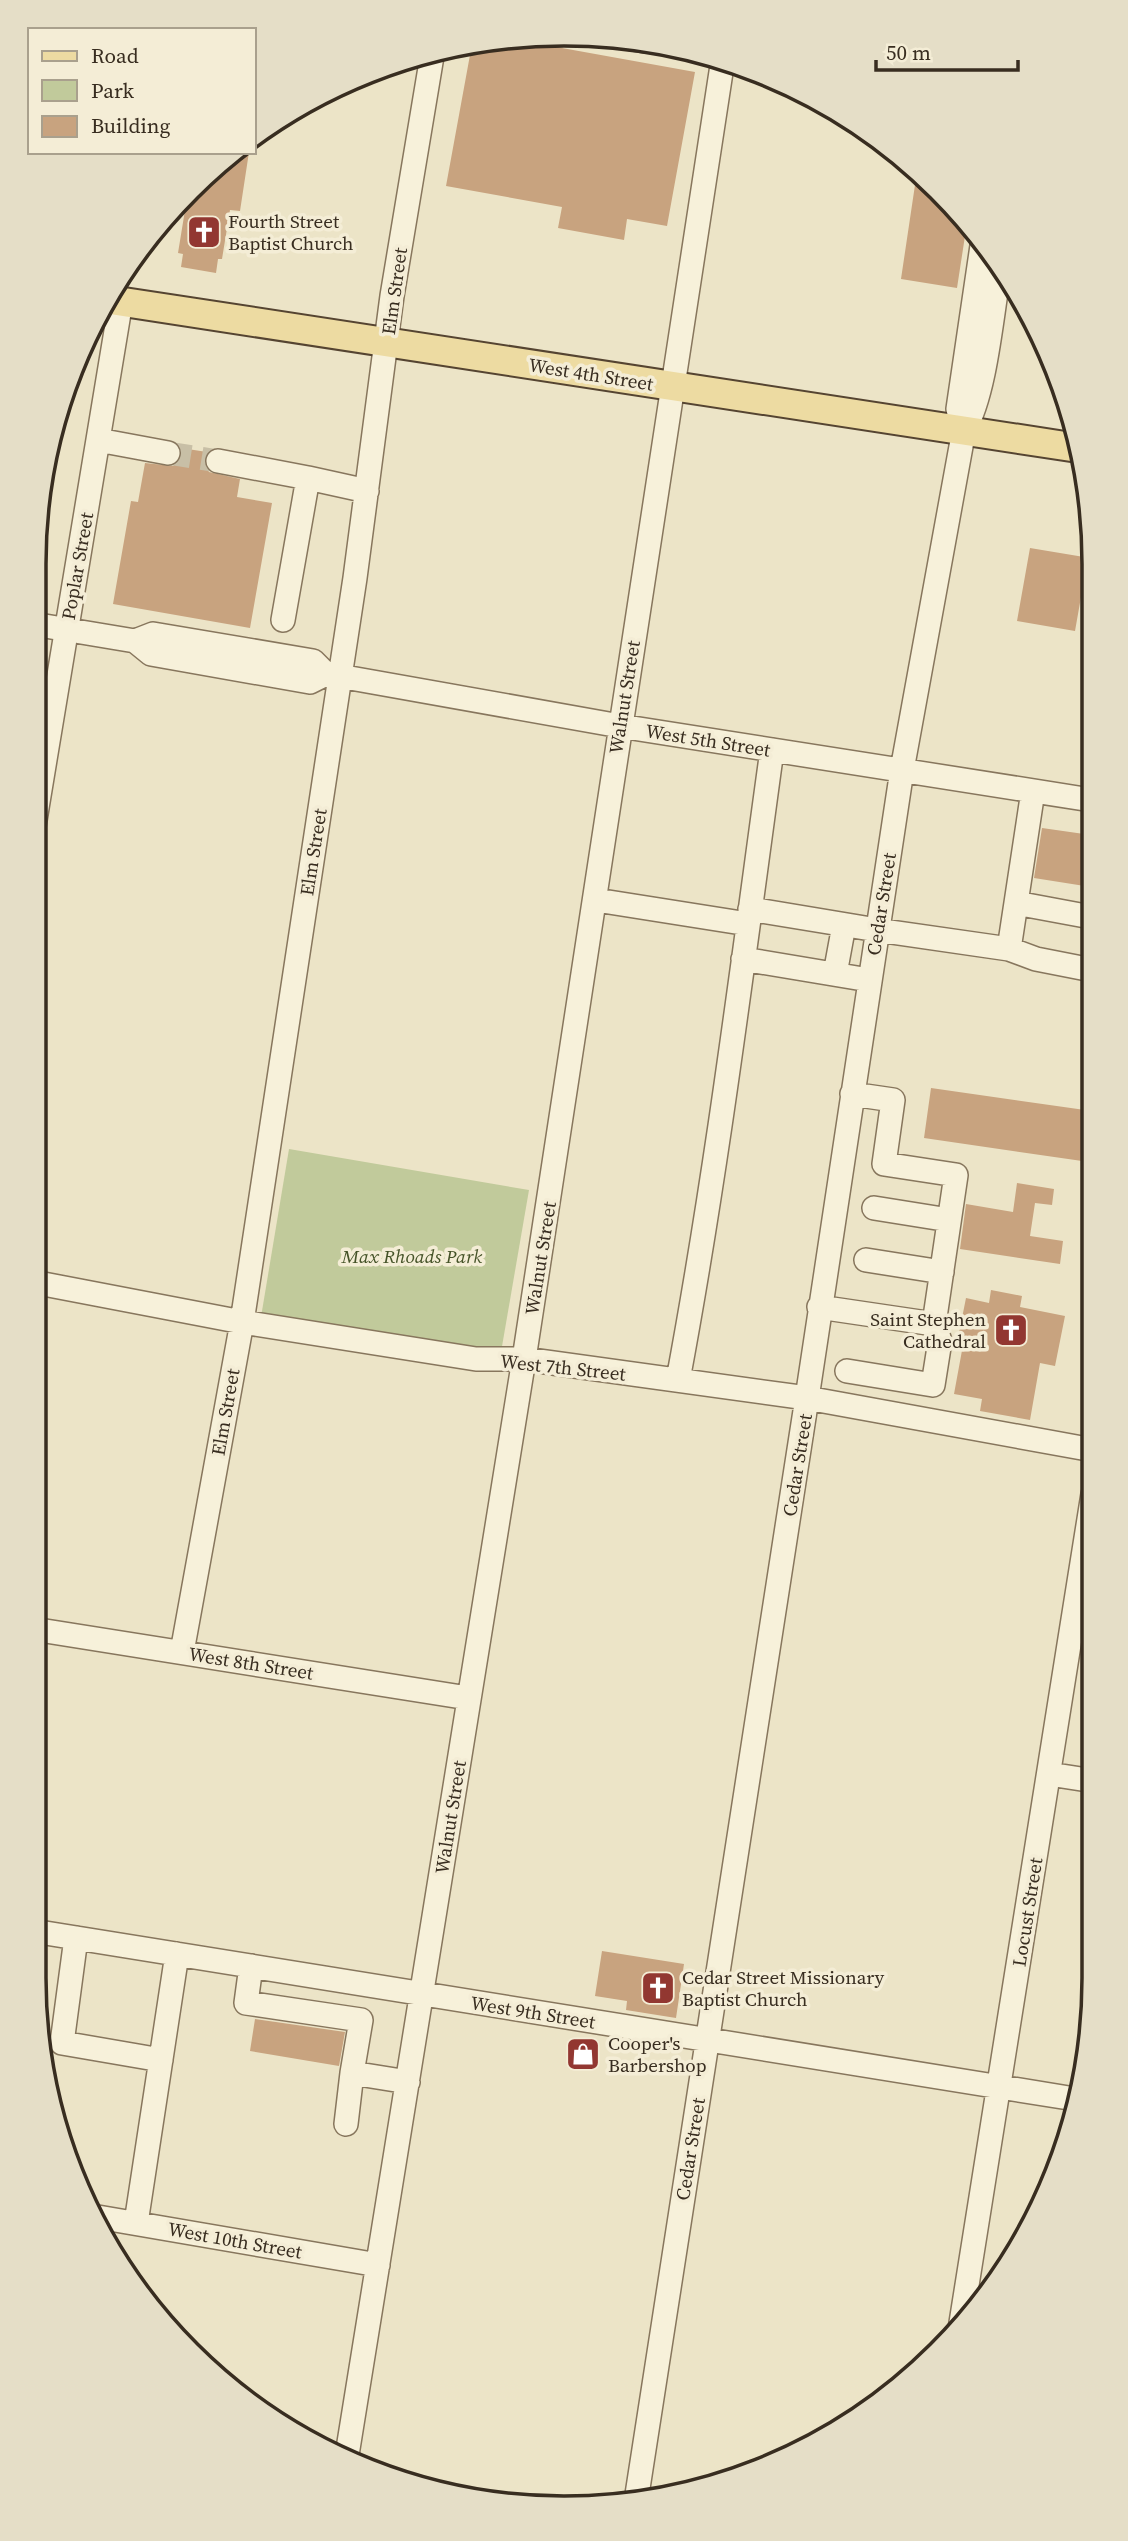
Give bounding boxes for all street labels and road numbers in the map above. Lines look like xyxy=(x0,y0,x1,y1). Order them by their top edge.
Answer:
street label: Elm Street xyxy=(375,245,413,336)
street label: West 4th Street xyxy=(527,351,656,397)
street label: Poplar Street xyxy=(55,509,99,622)
street label: Walnut Street xyxy=(602,638,646,756)
street label: West 5th Street xyxy=(644,717,773,763)
street label: Elm Street xyxy=(293,806,333,897)
street label: Cedar Street xyxy=(860,850,902,957)
street label: Walnut Street xyxy=(518,1199,562,1317)
street label: West 7th Street xyxy=(499,1347,628,1387)
street label: Elm Street xyxy=(205,1366,246,1457)
street label: Cedar Street xyxy=(776,1411,818,1518)
street label: West 8th Street xyxy=(187,1640,316,1686)
street label: Walnut Street xyxy=(428,1758,472,1876)
street label: Locust Street xyxy=(1006,1855,1049,1968)
street label: West 9th Street xyxy=(469,1989,598,2035)
street label: Cedar Street xyxy=(669,2095,711,2202)
street label: West 10th Street xyxy=(166,2215,305,2265)

